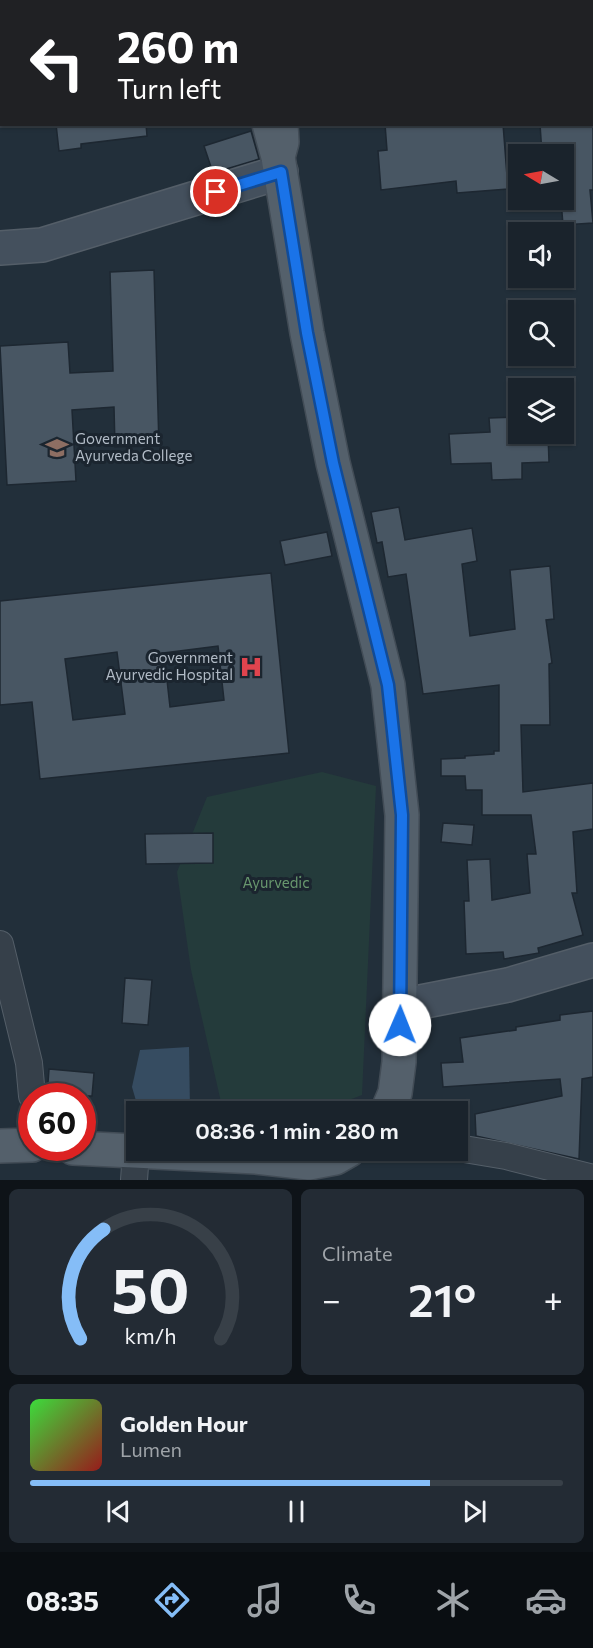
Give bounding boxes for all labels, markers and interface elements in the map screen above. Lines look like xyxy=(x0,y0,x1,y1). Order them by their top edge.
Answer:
text: 260 m xyxy=(117,20,239,72)
icon: left xyxy=(18,24,96,102)
text: Turn left xyxy=(117,72,221,105)
north arrow xyxy=(508,144,574,210)
map controls xyxy=(508,144,574,444)
pin xyxy=(190,166,241,217)
icon: arrive xyxy=(199,175,232,208)
button: sound xyxy=(508,222,574,288)
button: search xyxy=(508,300,574,366)
button: layers xyxy=(508,378,574,444)
place label: Government Ayurveda College xyxy=(75,429,192,464)
school or university icon: Government Ayurveda College xyxy=(44,435,70,461)
place label: Government Ayurvedic Hospital xyxy=(106,648,233,683)
hospital icon: Government Ayurvedic Hospital xyxy=(238,654,264,680)
park label: Ayurvedic xyxy=(242,873,310,891)
position arrow xyxy=(368,993,432,1057)
speed limit sign: 60 xyxy=(18,1083,96,1161)
text: 08:36 · 1 min · 280 m xyxy=(195,1117,399,1144)
text: Climate xyxy=(322,1241,392,1265)
text: 50 xyxy=(112,1250,189,1326)
text: 21° xyxy=(408,1271,476,1326)
text: − xyxy=(322,1278,341,1319)
text: + xyxy=(544,1278,563,1319)
text: km/h xyxy=(124,1322,177,1348)
text: Golden Hour xyxy=(120,1410,248,1437)
text: Lumen xyxy=(120,1437,182,1461)
icon: previous xyxy=(102,1495,135,1528)
icon: pause xyxy=(280,1495,313,1528)
icon: next xyxy=(458,1495,491,1528)
icon: directions xyxy=(151,1579,193,1621)
icon: music xyxy=(244,1579,286,1621)
icon: phone xyxy=(338,1579,380,1621)
icon: climate xyxy=(432,1579,474,1621)
icon: car xyxy=(525,1579,567,1621)
text: 08:35 xyxy=(26,1584,99,1617)

